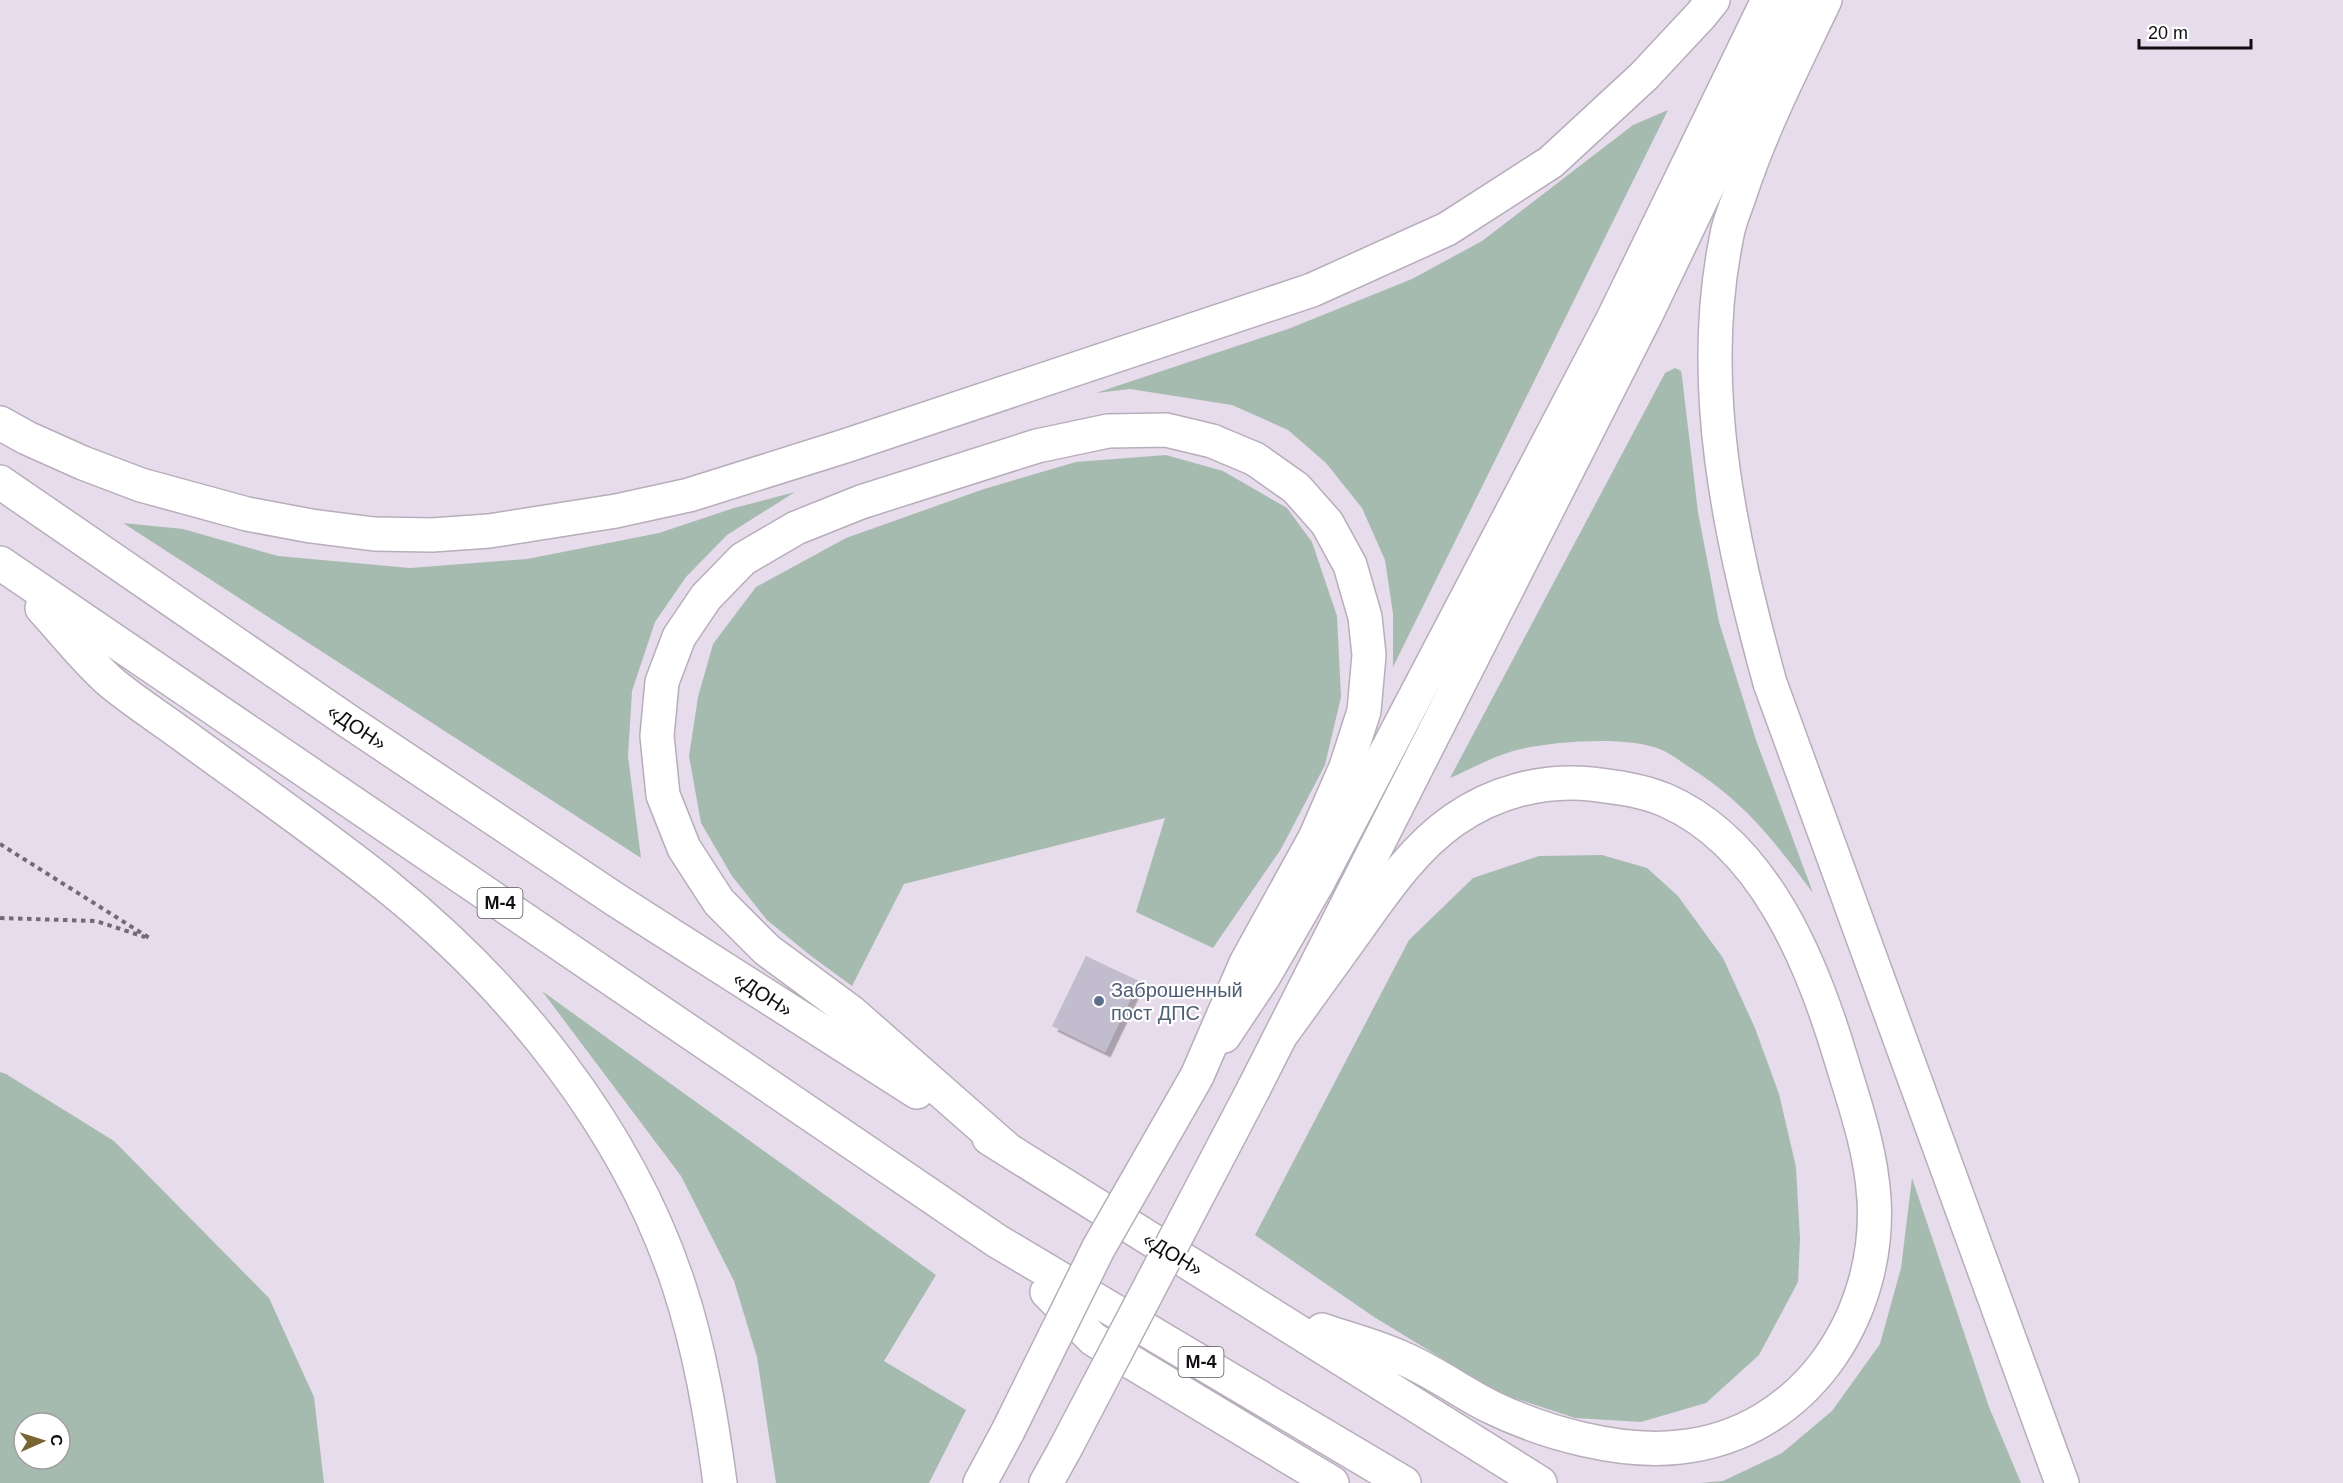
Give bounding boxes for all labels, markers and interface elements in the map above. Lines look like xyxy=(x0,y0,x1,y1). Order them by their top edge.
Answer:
scale bar xyxy=(2139,12,2252,50)
text: 20 m xyxy=(2148,23,2188,43)
street label: «ДОН» xyxy=(324,699,390,755)
road number: М-4 xyxy=(478,888,522,918)
street label: «ДОН» xyxy=(729,967,797,1021)
place label: Заброшенный пост ДПС xyxy=(1111,979,1243,1024)
marker: Заброшенный пост ДПС xyxy=(1092,994,1106,1008)
street label: «ДОН» xyxy=(1139,1228,1207,1280)
road number: М-4 xyxy=(1178,1347,1224,1377)
north arrow xyxy=(12,1411,72,1471)
text: С xyxy=(48,1434,65,1447)

